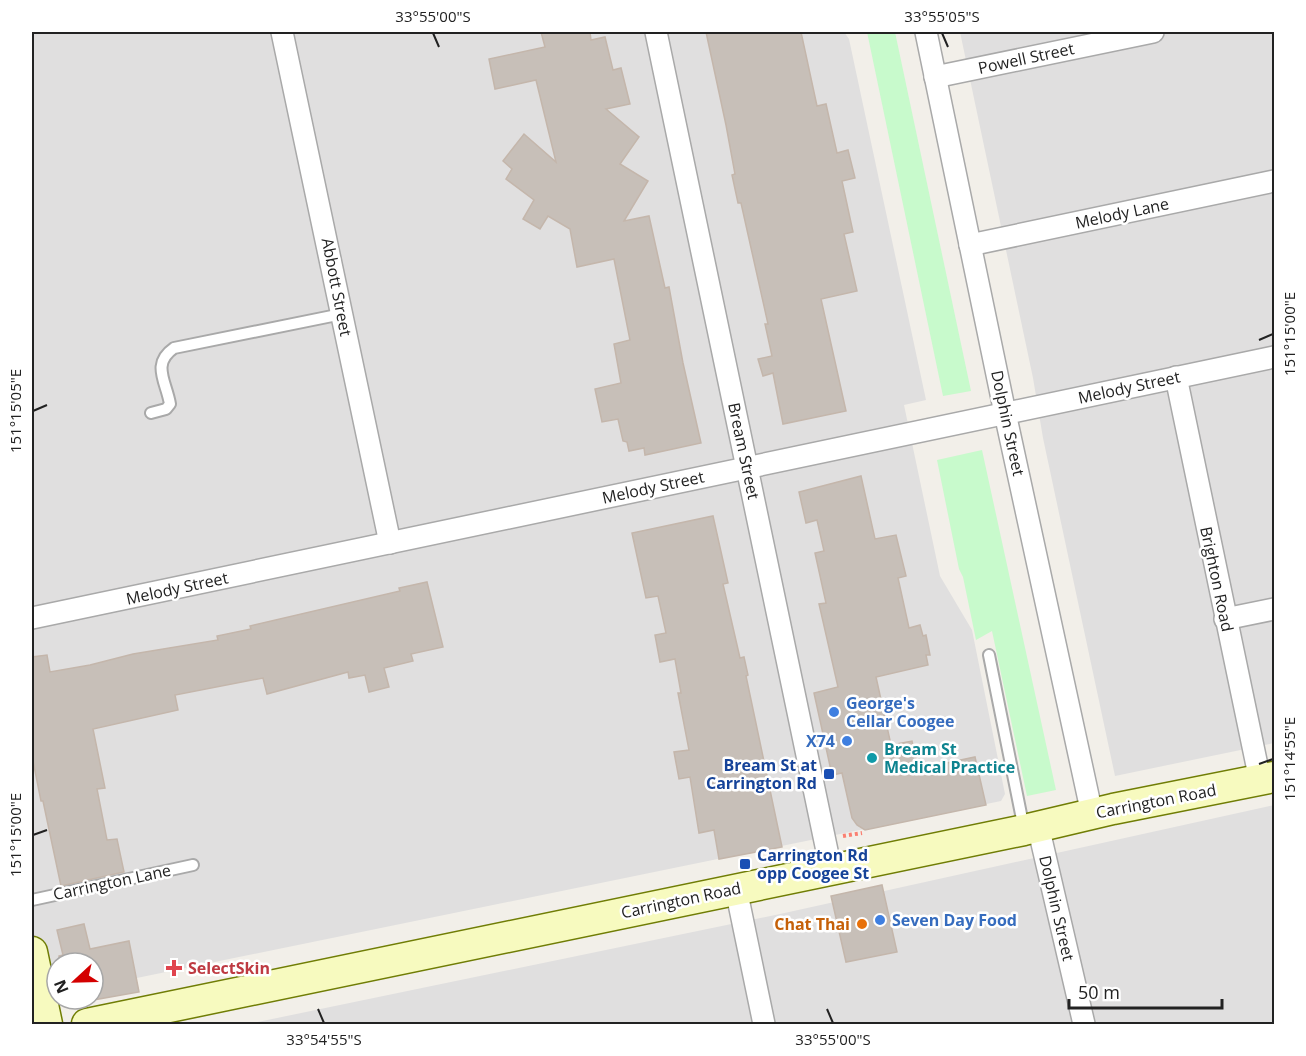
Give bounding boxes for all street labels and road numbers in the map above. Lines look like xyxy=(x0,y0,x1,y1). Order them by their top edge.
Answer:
street label: Powell Street xyxy=(976,37,1076,79)
street label: Melody Lane xyxy=(1073,192,1171,234)
street label: Abbott Street xyxy=(317,236,357,338)
street label: Melody Street xyxy=(1076,365,1182,409)
street label: Dolphin Street xyxy=(986,368,1030,478)
street label: Bream Street xyxy=(723,401,765,502)
street label: Melody Street xyxy=(600,465,706,509)
street label: Brighton Road xyxy=(1195,524,1239,634)
street label: Melody Street xyxy=(124,566,230,610)
street label: Carrington Road xyxy=(1094,779,1218,823)
street label: Dolphin Street xyxy=(1034,853,1080,963)
street label: Carrington Lane xyxy=(51,859,173,905)
street label: Carrington Road xyxy=(619,877,743,923)

